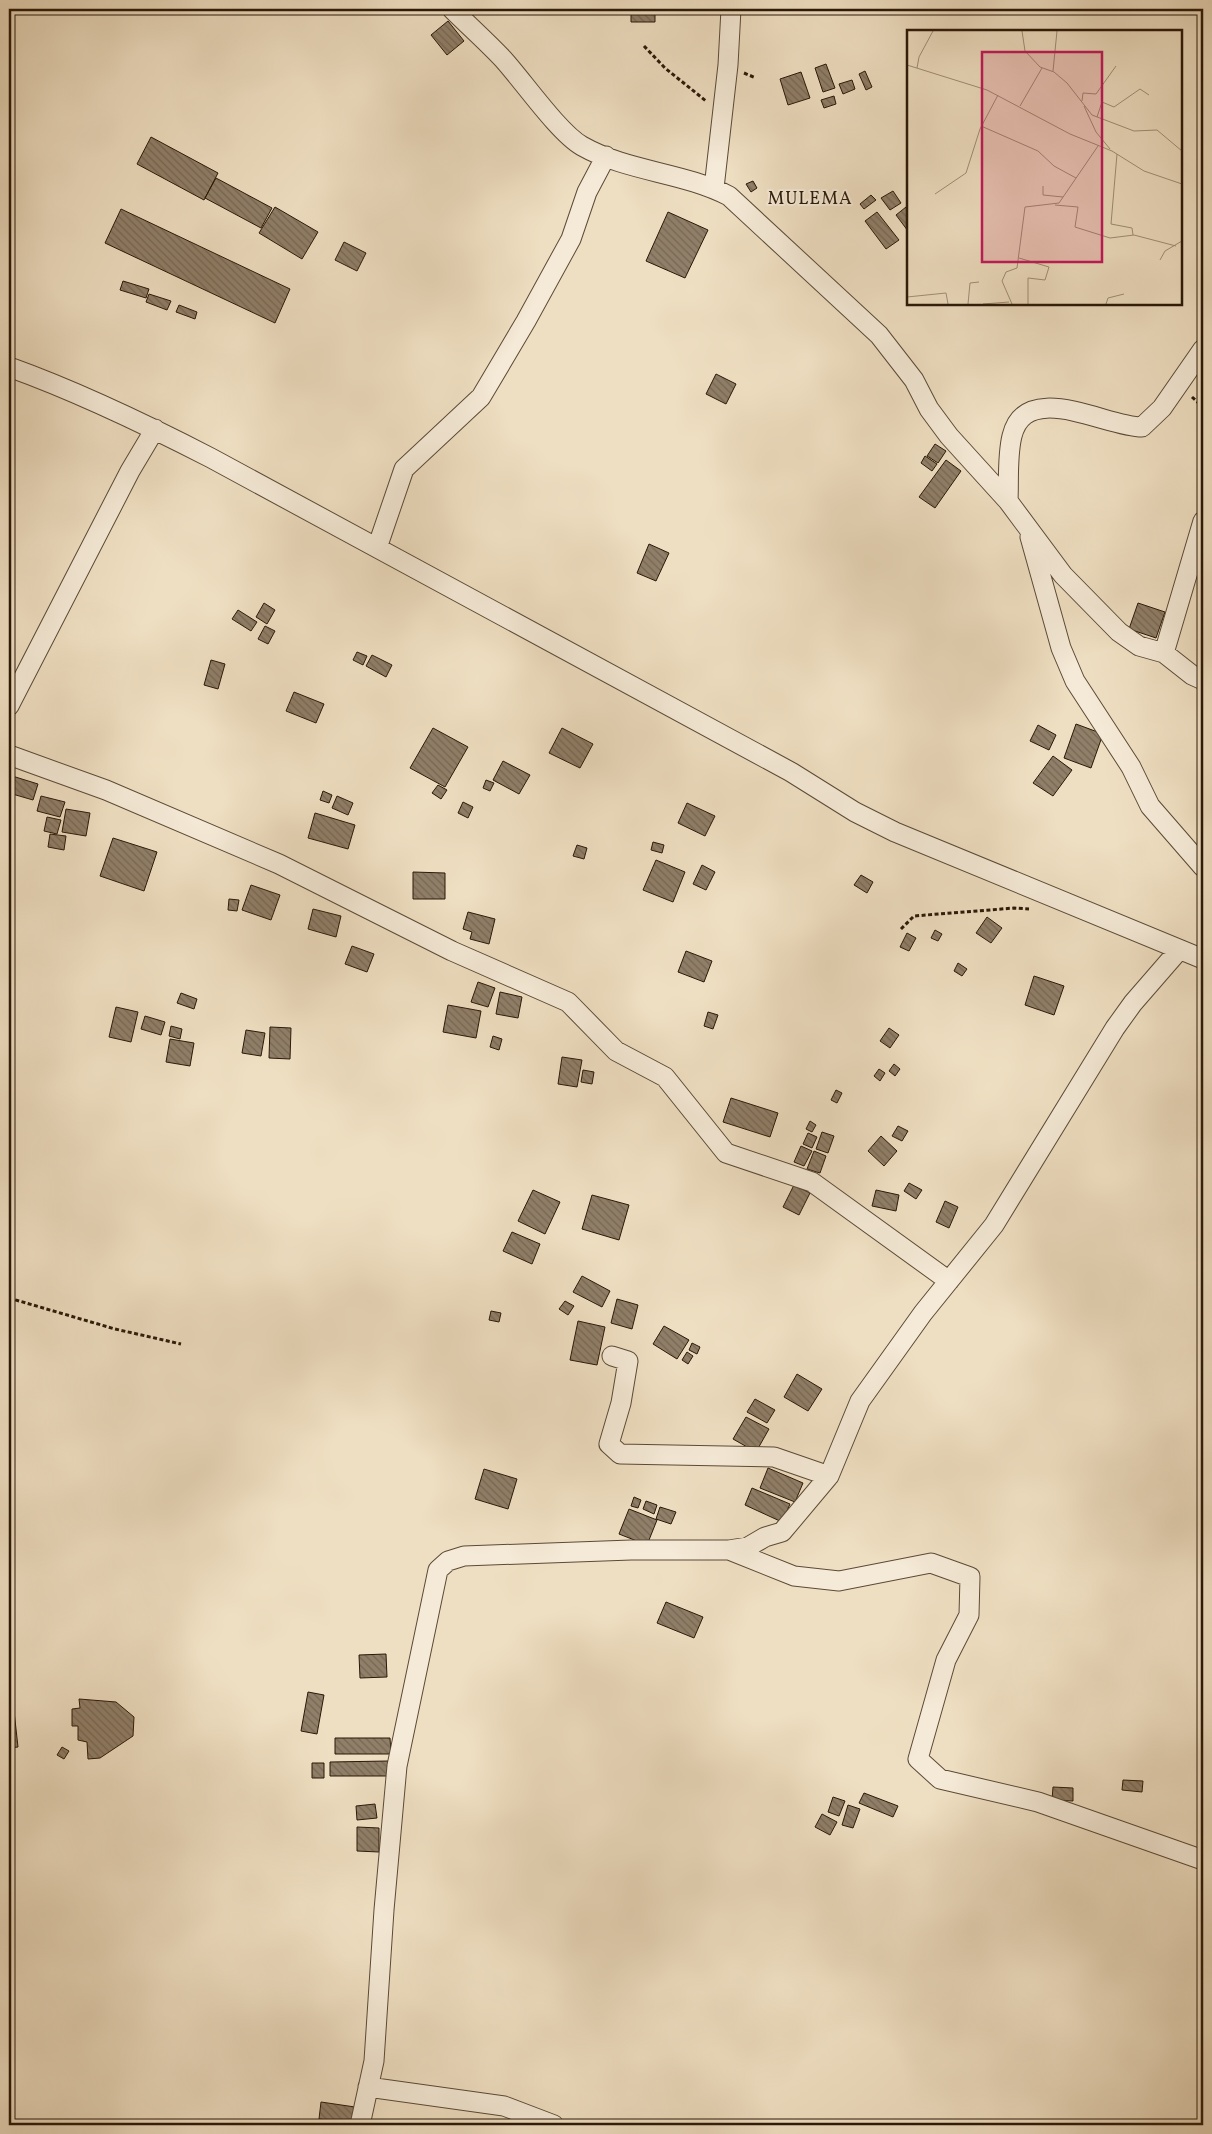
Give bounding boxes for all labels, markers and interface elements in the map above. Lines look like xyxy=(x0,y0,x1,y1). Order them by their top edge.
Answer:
inset map xyxy=(907,30,1182,305)
district label: MULEMA xyxy=(767,187,853,212)

